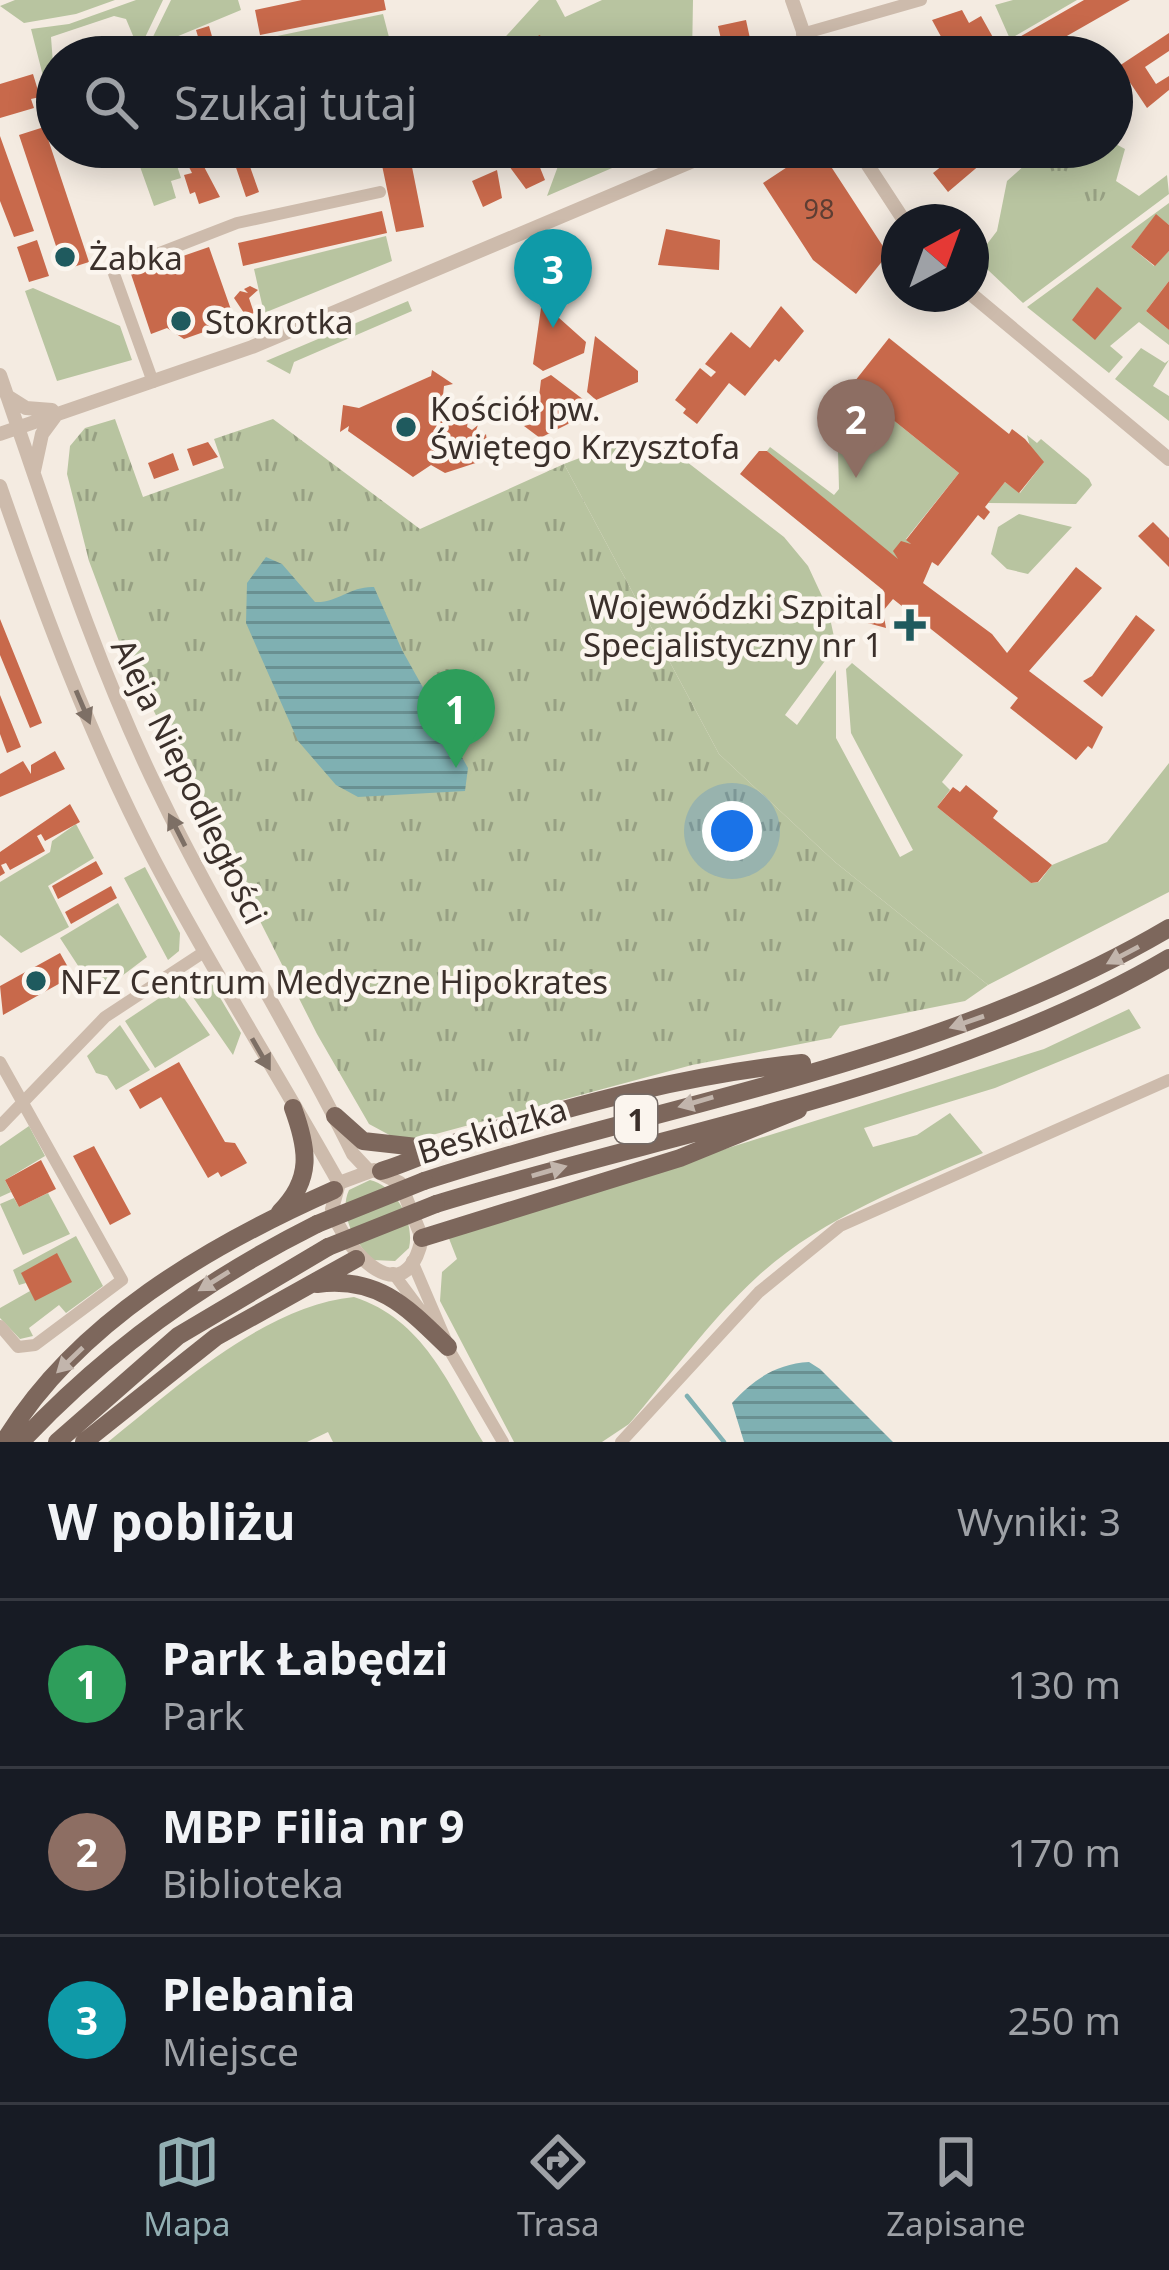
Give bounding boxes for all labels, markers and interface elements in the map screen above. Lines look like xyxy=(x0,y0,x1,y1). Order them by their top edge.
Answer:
search box xyxy=(36,36,1133,168)
icon: search xyxy=(78,69,144,135)
text: Szukaj tutaj xyxy=(174,72,417,133)
house number: 98 xyxy=(804,190,834,227)
north arrow xyxy=(881,204,989,312)
pin: 3 xyxy=(514,229,592,328)
place label: Żabka xyxy=(89,235,183,280)
marker: Żabka xyxy=(52,244,78,270)
place label: Stokrotka xyxy=(205,299,354,344)
marker: Stokrotka xyxy=(168,308,194,334)
pin: 2 xyxy=(817,379,895,478)
place label: Kościół pw. Świętego Krzysztofa xyxy=(430,386,740,469)
marker: Kościół pw. Świętego Krzysztofa xyxy=(393,414,419,440)
place label: Wojewódzki Szpital Specjalistyczny nr 1 xyxy=(583,584,883,667)
marker: Wojewódzki Szpital Specjalistyczny nr 1 xyxy=(894,609,926,641)
street label: Aleja Niepodległości xyxy=(101,631,279,931)
pin: 1 xyxy=(417,669,495,768)
one-way arrow xyxy=(73,690,93,725)
your location xyxy=(702,801,762,861)
one-way arrow xyxy=(167,812,187,847)
one-way arrow xyxy=(1105,944,1140,964)
place label: NFZ Centrum Medyczne Hipokrates xyxy=(60,959,608,1004)
marker: NFZ Centrum Medyczne Hipokrates xyxy=(23,968,49,994)
one-way arrow xyxy=(948,1014,985,1033)
one-way arrow xyxy=(250,1037,271,1070)
street label: Beskidzka xyxy=(412,1086,572,1174)
one-way arrow xyxy=(677,1094,714,1112)
road number: 1 xyxy=(615,1095,657,1143)
one-way arrow xyxy=(530,1161,567,1180)
one-way arrow xyxy=(198,1269,231,1291)
one-way arrow xyxy=(56,1346,85,1374)
text: W pobliżu xyxy=(48,1485,296,1555)
text: Wyniki: 3 xyxy=(957,1494,1121,1547)
text: Park Łabędzi xyxy=(162,1627,448,1688)
text: 1 xyxy=(76,1657,98,1710)
text: 130 m xyxy=(1007,1657,1121,1710)
text: Park xyxy=(162,1688,244,1741)
text: MBP Filia nr 9 xyxy=(162,1795,465,1856)
text: 2 xyxy=(76,1825,98,1878)
text: 170 m xyxy=(1007,1825,1121,1878)
text: Biblioteka xyxy=(162,1856,344,1909)
text: Plebania xyxy=(162,1963,355,2024)
text: 3 xyxy=(76,1993,98,2046)
text: 250 m xyxy=(1007,1993,1121,2046)
text: Miejsce xyxy=(162,2024,299,2077)
tab: Mapa xyxy=(143,2129,231,2246)
tab: Trasa xyxy=(517,2129,600,2246)
tab: Zapisane xyxy=(886,2129,1026,2246)

